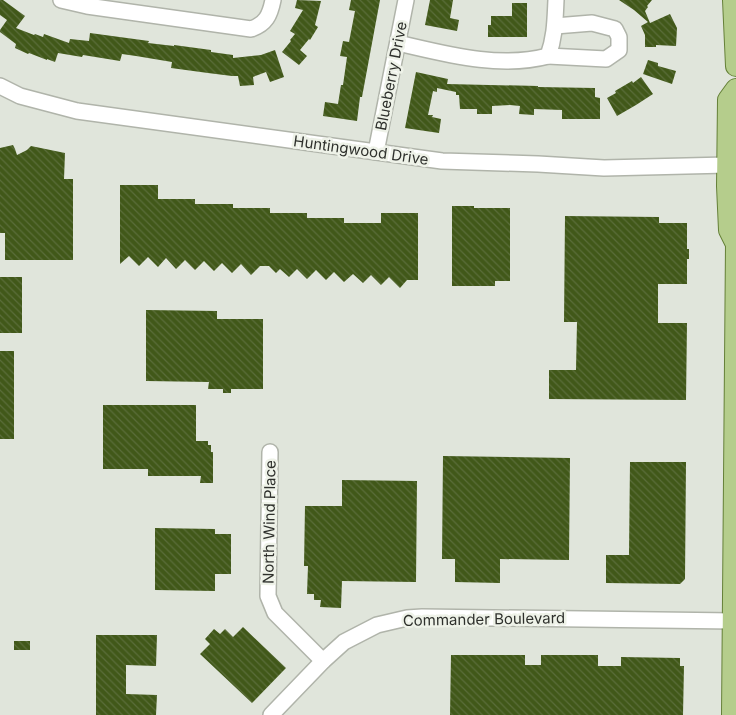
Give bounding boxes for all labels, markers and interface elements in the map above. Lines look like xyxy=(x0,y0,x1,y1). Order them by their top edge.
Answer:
street label: Blueberry Drive xyxy=(371,20,411,132)
street label: Huntingwood Drive xyxy=(292,131,430,169)
street label: North Wind Place xyxy=(258,460,280,584)
street label: Commander Boulevard xyxy=(403,608,565,630)

